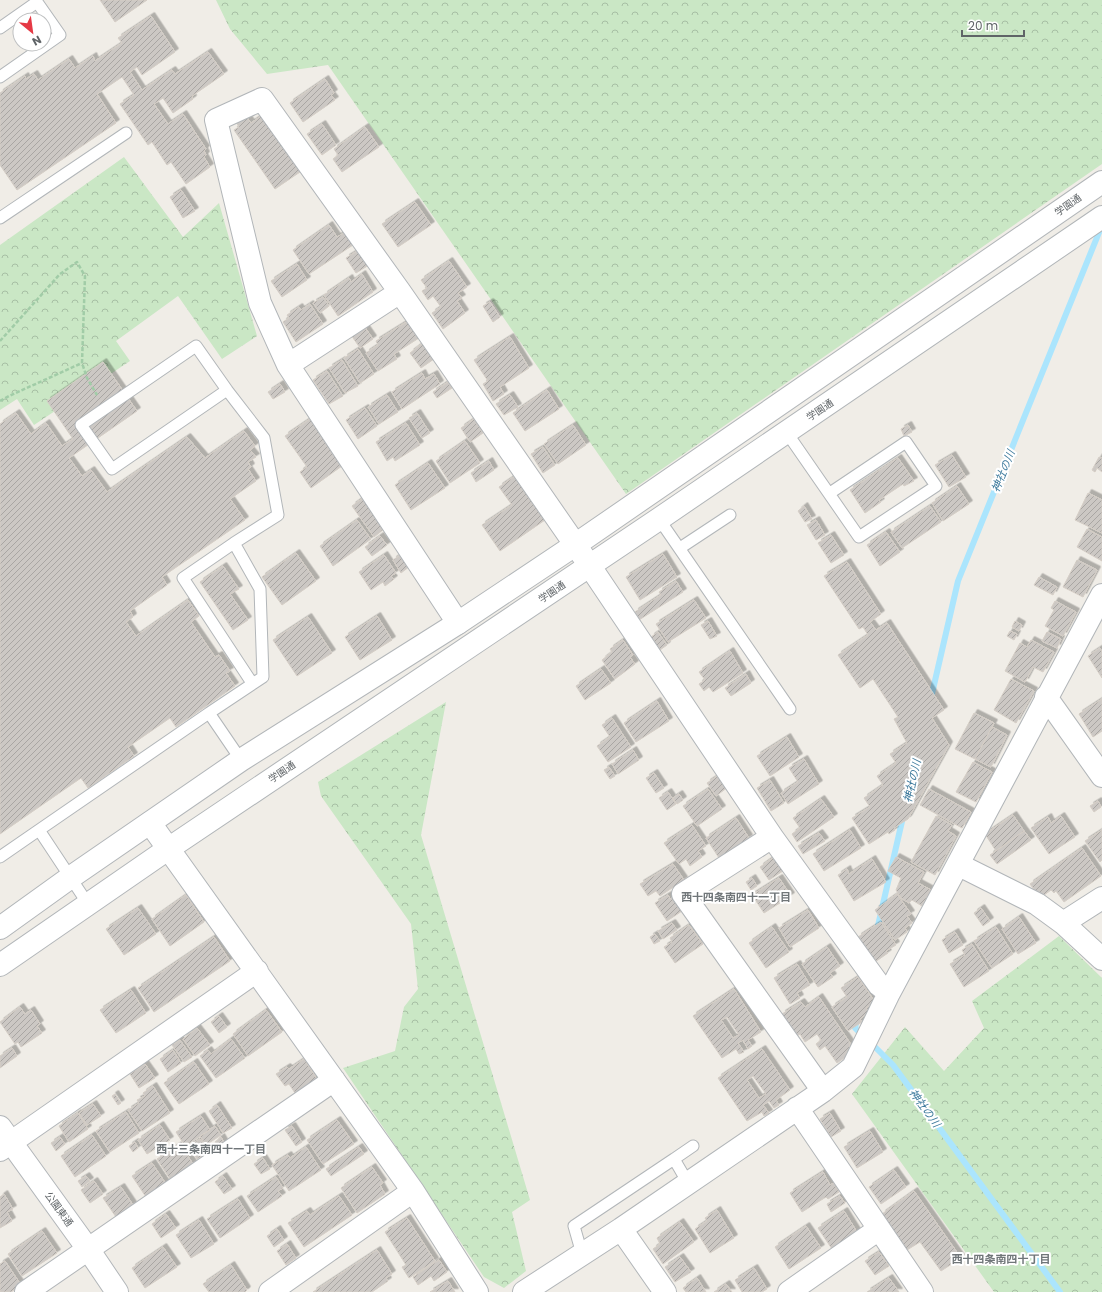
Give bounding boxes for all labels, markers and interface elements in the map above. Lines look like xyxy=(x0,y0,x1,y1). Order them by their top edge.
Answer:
north arrow xyxy=(12,12,52,52)
scale bar xyxy=(962,12,1024,38)
text: 20 m xyxy=(968,17,998,34)
text: N xyxy=(29,32,44,50)
street label: 学園通 xyxy=(1051,190,1085,220)
street label: 学園通 xyxy=(803,395,837,425)
water label: 神社の川 xyxy=(987,447,1019,494)
street label: 学園通 xyxy=(535,577,569,607)
street label: 学園通 xyxy=(265,757,299,787)
water label: 神社の川 xyxy=(899,757,925,804)
district label: 西十四条南四十一丁目 xyxy=(681,889,791,905)
water label: 神社の川 xyxy=(906,1085,945,1131)
district label: 西十三条南四十一丁目 xyxy=(156,1141,266,1157)
street label: 公園東通 xyxy=(41,1188,77,1230)
district label: 西十四条南四十丁目 xyxy=(952,1251,1051,1267)

